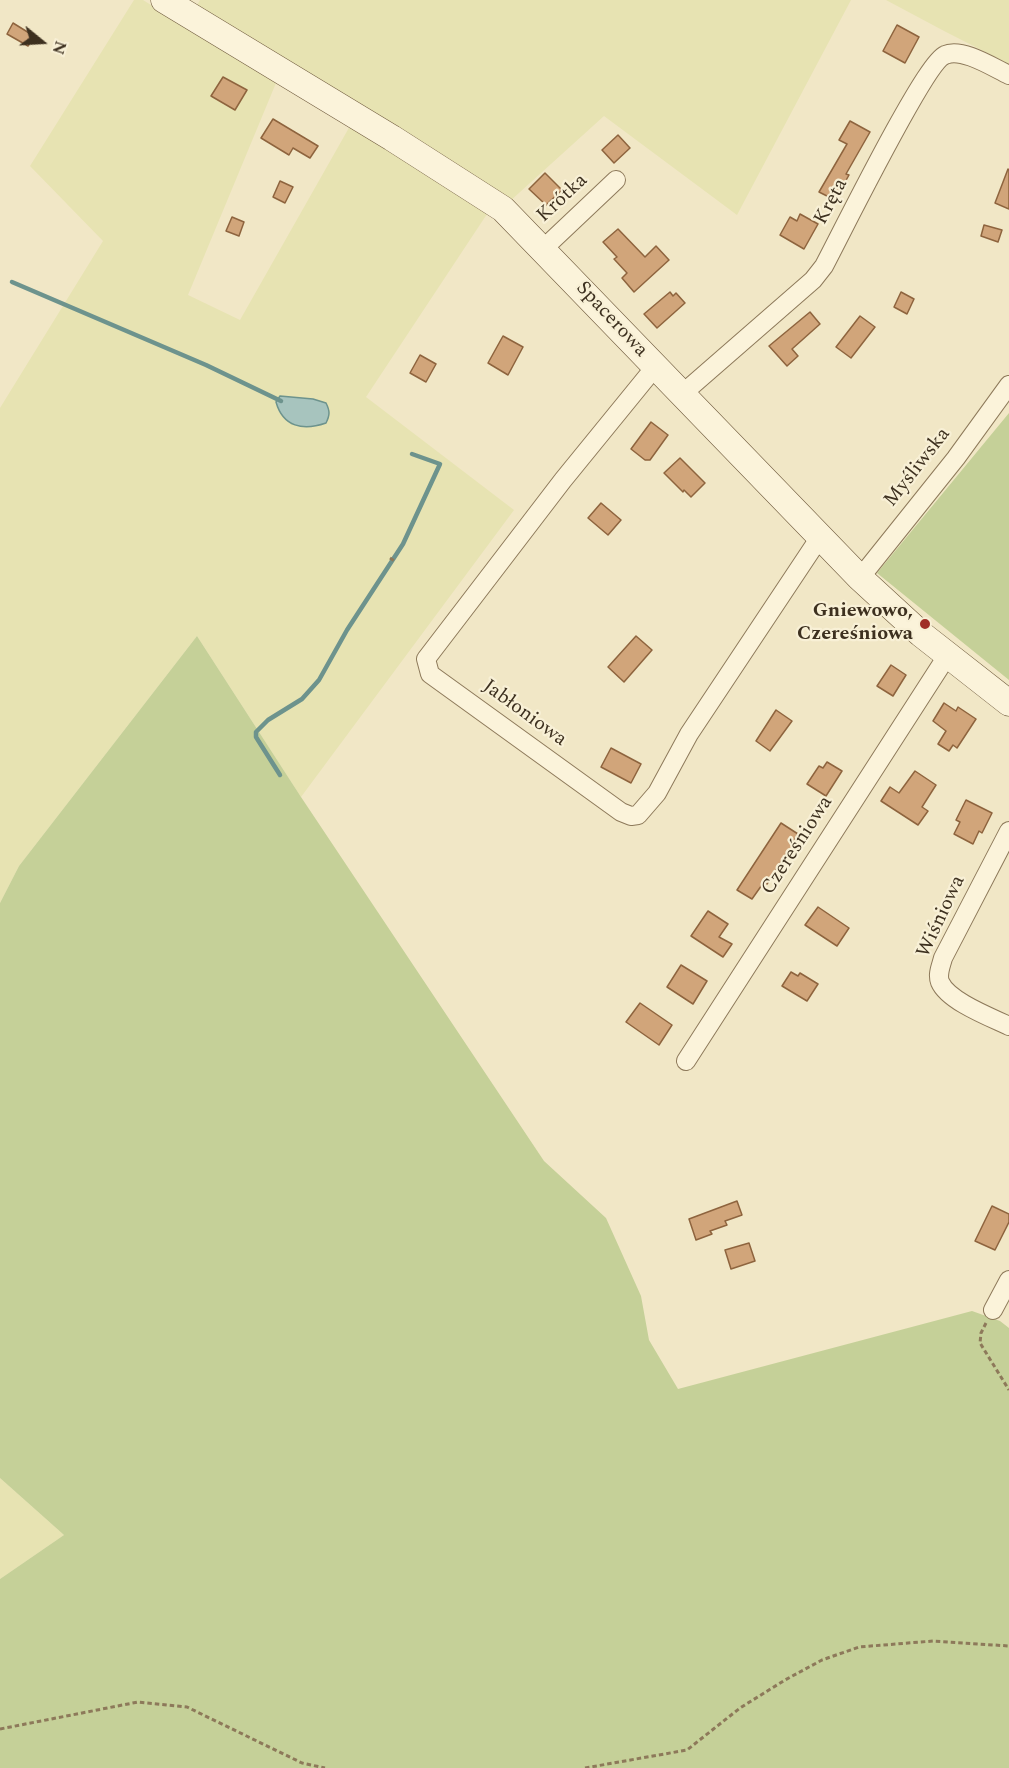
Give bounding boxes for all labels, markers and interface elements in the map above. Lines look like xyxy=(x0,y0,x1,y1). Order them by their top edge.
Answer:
north arrow xyxy=(12,12,72,72)
text: N xyxy=(46,38,73,57)
street label: Krótka xyxy=(533,169,593,229)
street label: Kręta xyxy=(810,175,854,229)
street label: Spacerowa xyxy=(570,277,652,363)
street label: Myśliwska xyxy=(880,424,956,512)
place label: Gniewowo, Czereśniowa xyxy=(797,600,913,647)
marker: Gniewowo, Czereśniowa xyxy=(918,617,932,631)
street label: Jabłoniowa xyxy=(477,675,571,753)
street label: Czereśniowa xyxy=(757,792,839,900)
street label: Wiśniowa xyxy=(913,872,971,962)

